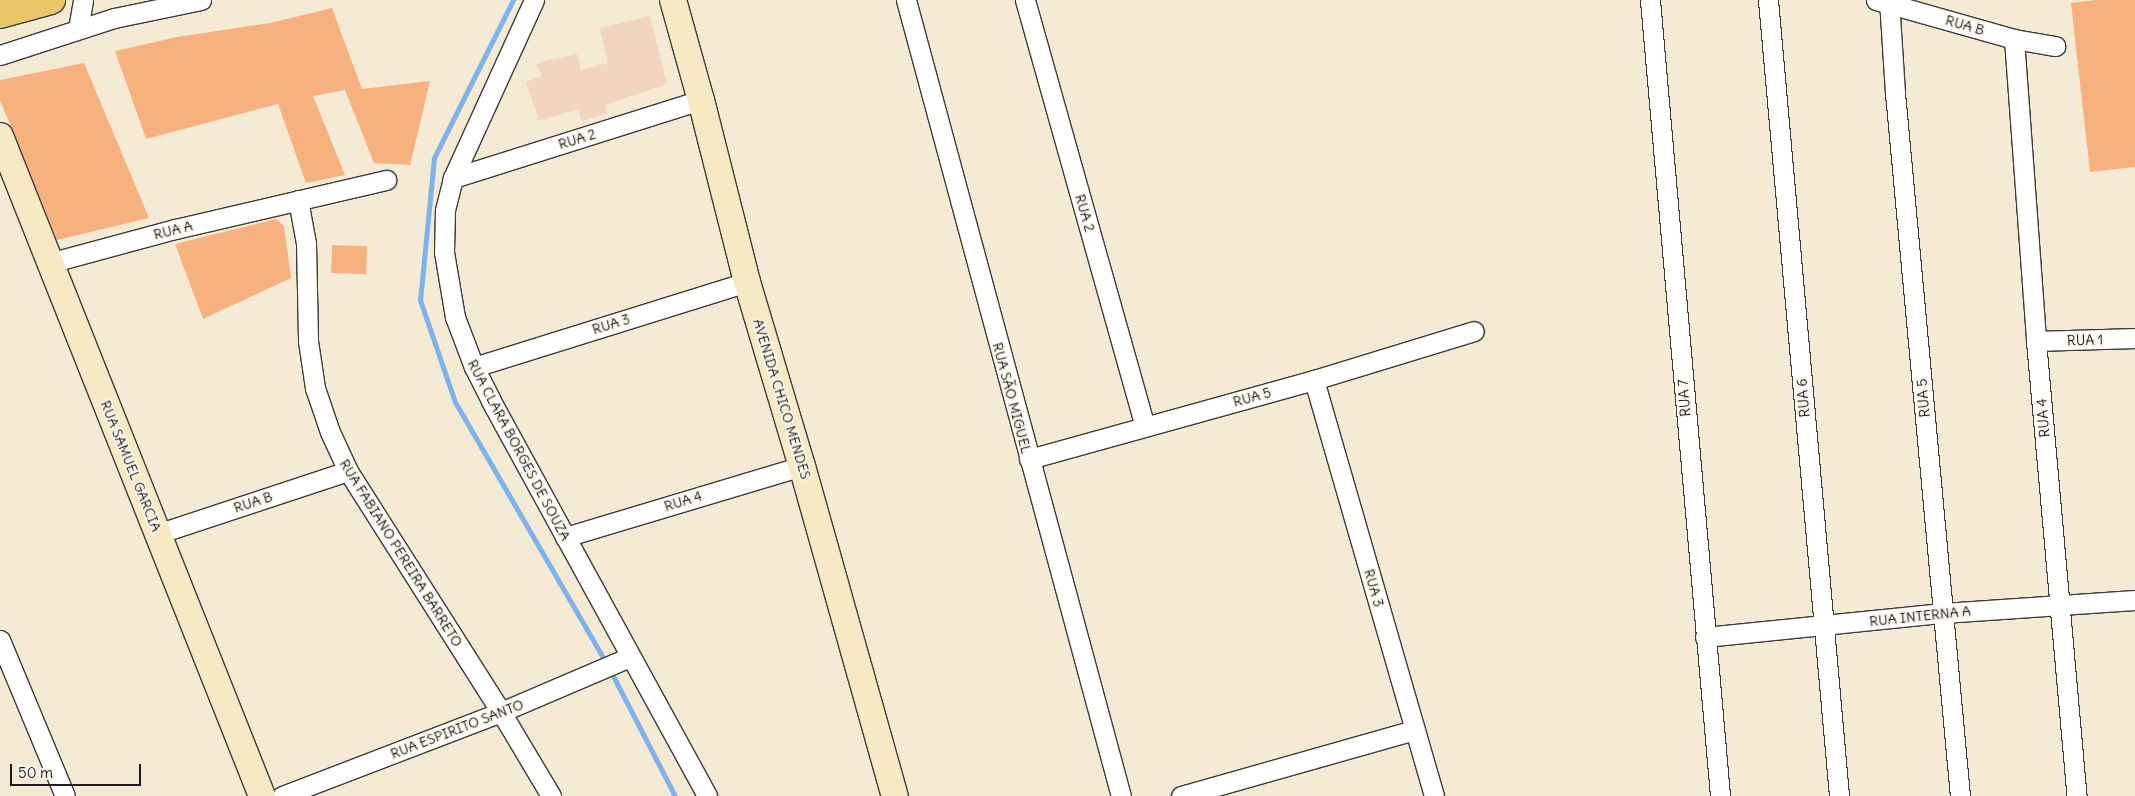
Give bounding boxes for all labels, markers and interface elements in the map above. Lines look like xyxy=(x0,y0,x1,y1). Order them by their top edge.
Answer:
street label: RUA B xyxy=(1943,11,1987,39)
street label: RUA 2 xyxy=(556,125,598,153)
street label: RUA 2 xyxy=(1072,192,1098,234)
street label: RUA A xyxy=(152,217,194,243)
street label: RUA 3 xyxy=(590,310,632,338)
street label: AVENIDA CHICO MENDES xyxy=(750,317,814,481)
street label: RUA 1 xyxy=(2067,331,2103,349)
street label: RUA SÃO MIGUEL xyxy=(989,341,1035,455)
street label: RUA CLARA BORGES DE SOUZA xyxy=(464,357,574,543)
street label: RUA 6 xyxy=(1793,378,1813,418)
street label: RUA 5 xyxy=(1913,378,1933,418)
street label: RUA 7 xyxy=(1674,379,1694,417)
street label: RUA 5 xyxy=(1231,384,1273,410)
street label: RUA SAMUEL GARCIA xyxy=(97,398,165,534)
street label: RUA 4 xyxy=(2033,398,2053,438)
street label: RUA FABIANO PEREIRA BARRETO xyxy=(336,456,466,650)
street label: RUA 4 xyxy=(662,487,704,515)
street label: RUA B xyxy=(231,488,275,516)
street label: RUA 3 xyxy=(1361,567,1387,609)
street label: RUA INTERNA A xyxy=(1868,602,1972,630)
street label: RUA ESPIRITO SANTO xyxy=(388,696,526,762)
scale bar xyxy=(12,754,144,786)
text: 50 m xyxy=(18,763,53,782)

